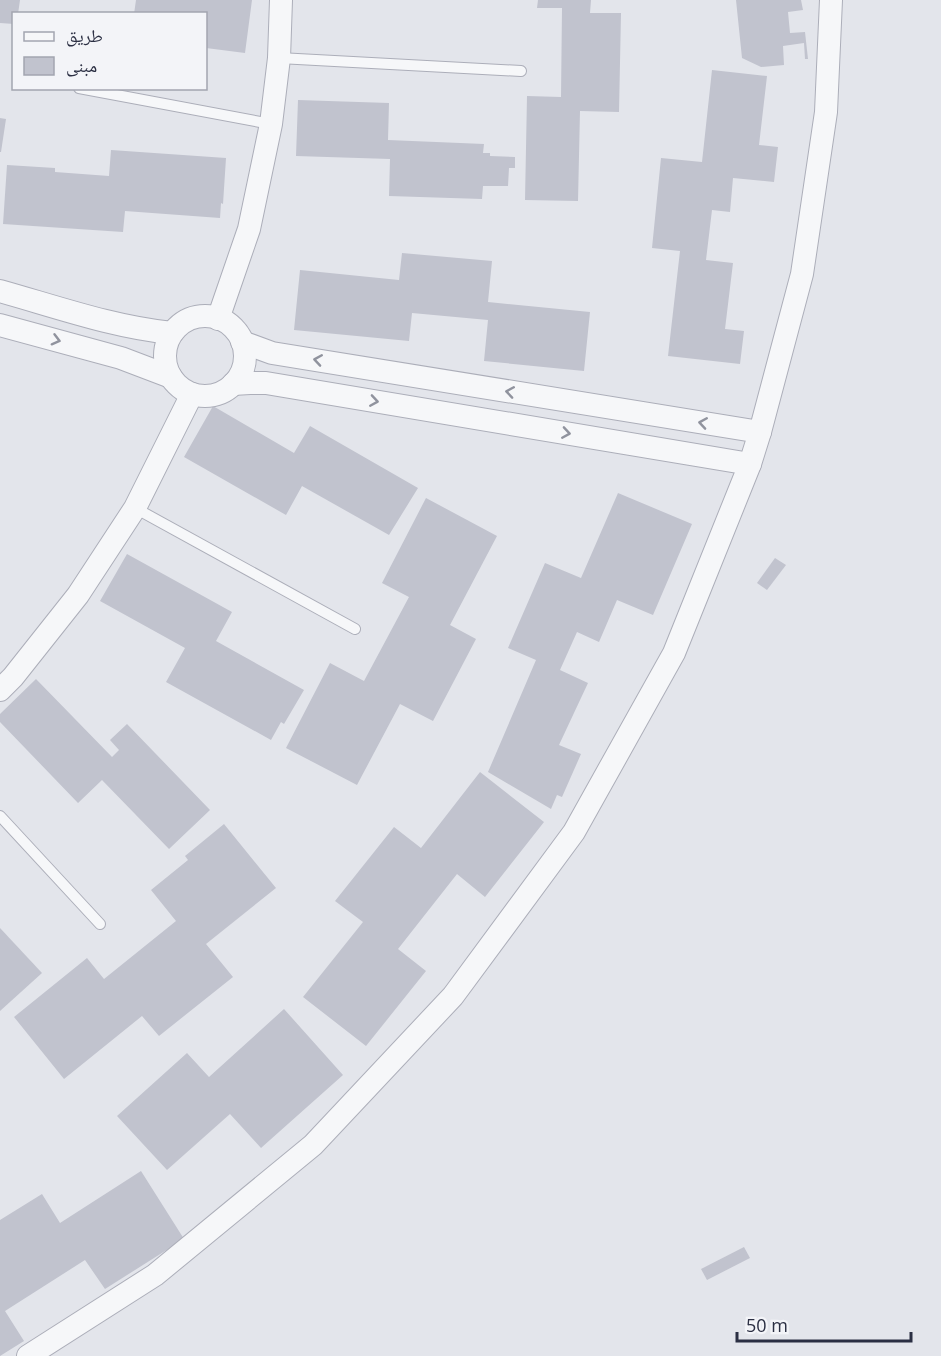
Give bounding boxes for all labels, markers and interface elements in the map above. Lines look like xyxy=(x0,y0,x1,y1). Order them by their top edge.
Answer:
legend xyxy=(12,12,207,90)
text: طريق xyxy=(66,23,103,47)
text: مبنى xyxy=(66,53,97,77)
one-way arrow xyxy=(51,333,61,345)
one-way arrow xyxy=(313,355,322,367)
one-way arrow xyxy=(506,386,515,398)
one-way arrow xyxy=(368,394,378,407)
one-way arrow xyxy=(698,417,708,430)
one-way arrow xyxy=(561,426,571,439)
scale bar xyxy=(737,1305,911,1343)
text: 50 m xyxy=(746,1313,788,1337)

